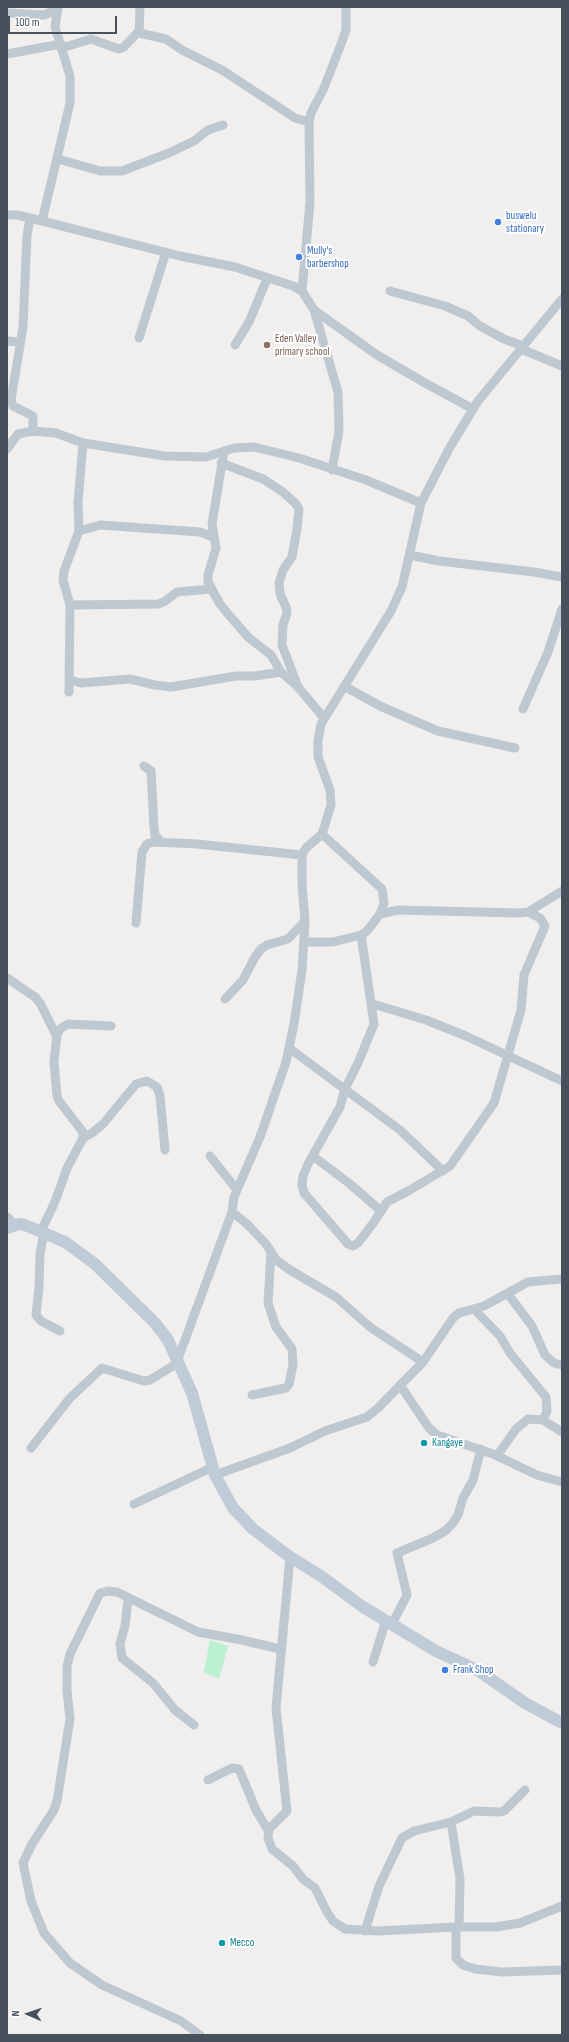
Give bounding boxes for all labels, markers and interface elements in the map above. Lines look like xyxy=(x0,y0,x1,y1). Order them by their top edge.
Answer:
scale bar xyxy=(10,8,119,34)
text: 100 m xyxy=(15,15,40,30)
place label: buswelu stationary xyxy=(506,209,544,235)
marker: buswelu stationary xyxy=(493,217,503,227)
place label: Mully's barbershop xyxy=(307,244,349,270)
marker: Mully's barbershop xyxy=(294,252,304,262)
place label: Eden Valley primary school xyxy=(275,332,330,358)
marker: Eden Valley primary school xyxy=(262,340,272,350)
place label: Kangaye xyxy=(432,1436,463,1450)
marker: Kangaye xyxy=(419,1438,429,1448)
place label: Frank Shop xyxy=(453,1663,494,1677)
marker: Frank Shop xyxy=(440,1665,450,1675)
place label: Mecco xyxy=(230,1936,254,1950)
marker: Mecco xyxy=(217,1938,227,1948)
north arrow xyxy=(8,1994,48,2034)
text: N xyxy=(9,2010,22,2017)

